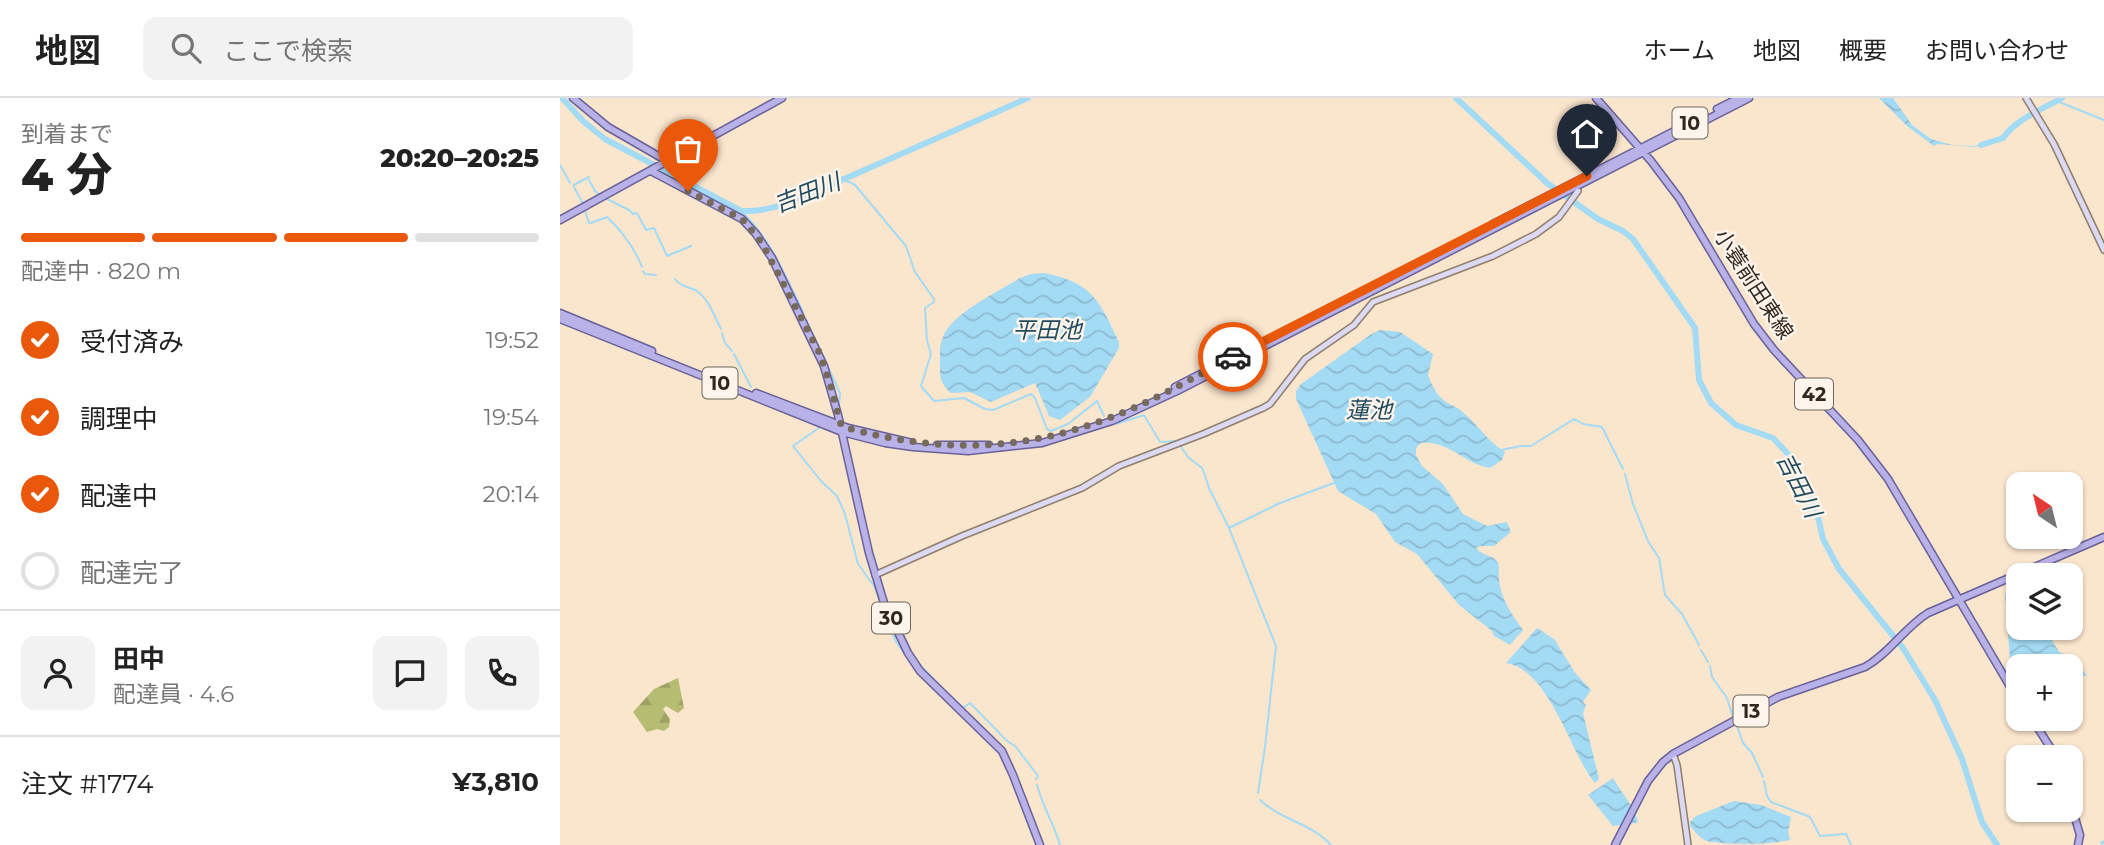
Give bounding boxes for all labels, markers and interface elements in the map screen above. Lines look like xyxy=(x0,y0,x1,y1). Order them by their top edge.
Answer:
search box xyxy=(143,17,633,80)
icon: search xyxy=(167,29,205,67)
text: 地図 xyxy=(35,30,101,70)
text: ここで検索 xyxy=(223,35,353,67)
text: ホーム xyxy=(1644,36,1715,65)
text: 地図 xyxy=(1753,36,1801,65)
text: 概要 xyxy=(1839,36,1887,65)
text: お問い合わせ xyxy=(1925,36,2069,65)
pin xyxy=(1557,104,1617,176)
road number: 10 xyxy=(1672,108,1708,139)
icon: home xyxy=(1568,115,1606,153)
pin xyxy=(658,119,718,191)
text: 到着まで xyxy=(21,120,113,148)
icon: bag xyxy=(669,130,707,168)
text: 20:20–20:25 xyxy=(380,142,539,174)
text: 4 分 xyxy=(21,146,113,203)
water label: 吉田川 xyxy=(770,166,847,218)
street label: 小蓑前田東線 xyxy=(1709,224,1799,344)
text: 配達中 · 820 m xyxy=(21,257,181,285)
water label: 平田池 xyxy=(1013,316,1084,344)
icon: check xyxy=(21,321,59,359)
courier xyxy=(1198,322,1268,392)
text: 受付済み xyxy=(80,326,184,358)
text: 19:52 xyxy=(486,326,539,354)
icon: car xyxy=(1214,338,1252,376)
road number: 10 xyxy=(702,368,738,398)
road number: 42 xyxy=(1795,378,1833,410)
water label: 蓮池 xyxy=(1346,396,1394,424)
icon: check xyxy=(21,398,59,436)
text: 調理中 xyxy=(80,403,158,435)
text: 19:54 xyxy=(484,403,539,431)
water label: 吉田川 xyxy=(1771,448,1828,525)
north arrow xyxy=(2006,472,2082,550)
map controls xyxy=(2006,472,2083,822)
icon: check xyxy=(21,475,59,513)
text: 配達中 xyxy=(80,480,158,512)
text: 20:14 xyxy=(482,480,539,508)
text: 配達完了 xyxy=(80,557,184,589)
button: layers xyxy=(2006,563,2083,640)
road number: 30 xyxy=(872,603,910,634)
button: person xyxy=(21,636,95,710)
button: chat xyxy=(373,636,447,710)
button: phone xyxy=(465,636,539,710)
text: 田中 xyxy=(113,643,165,675)
button: + xyxy=(2006,654,2083,731)
text: 配達員 · 4.6 xyxy=(113,680,234,708)
road number: 13 xyxy=(1734,696,1768,726)
button: − xyxy=(2006,745,2083,822)
text: ¥3,810 xyxy=(452,766,539,798)
text: 注文 #1774 xyxy=(21,768,153,800)

